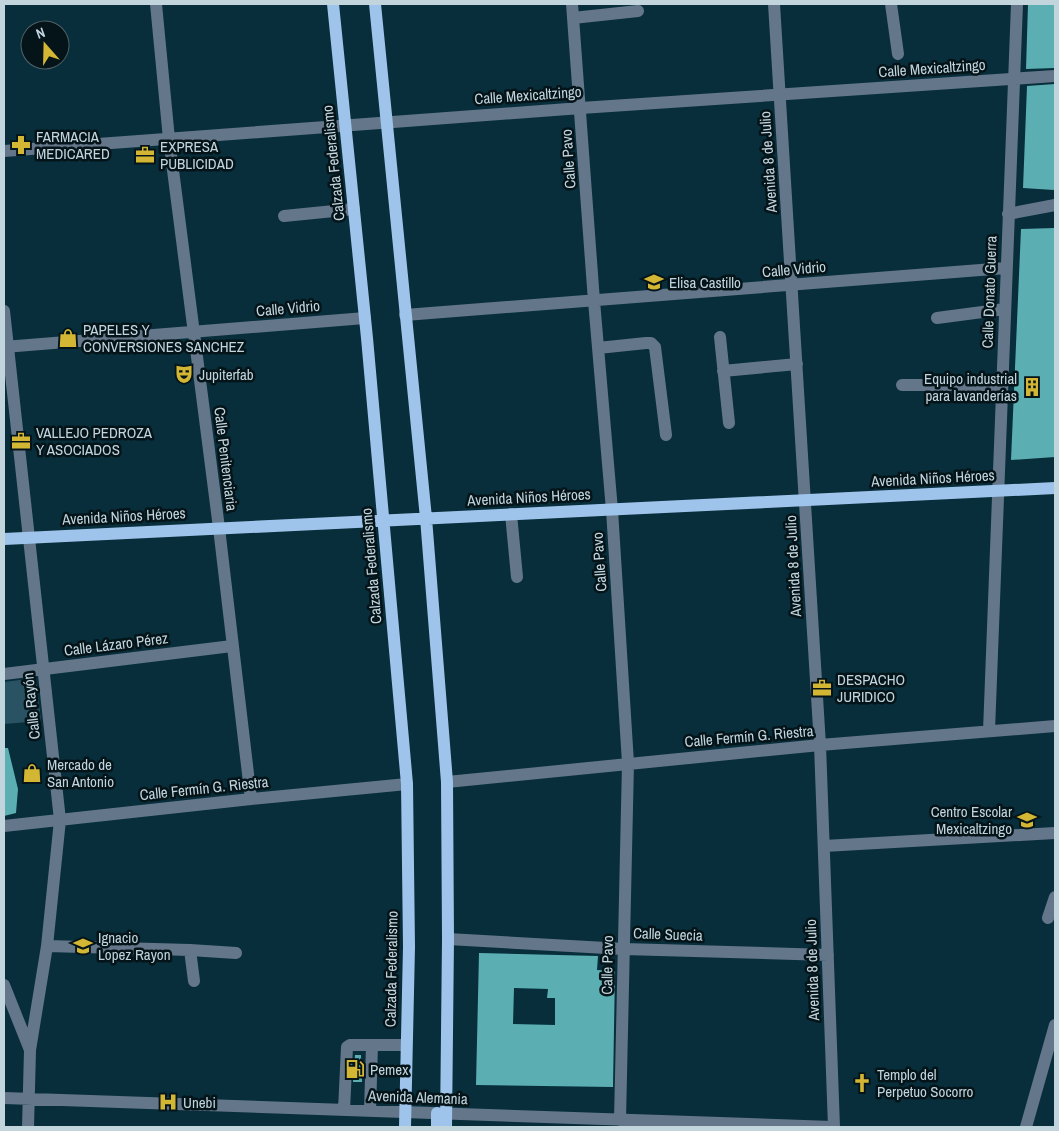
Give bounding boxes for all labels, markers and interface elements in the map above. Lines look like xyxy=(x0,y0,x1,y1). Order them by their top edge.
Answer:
north arrow xyxy=(20,20,70,70)
text: N xyxy=(34,23,48,43)
street label: Calle Mexicaltzingo xyxy=(878,54,986,82)
street label: Calle Mexicaltzingo xyxy=(474,81,582,109)
street label: Calzada Federalismo xyxy=(316,104,350,222)
street label: Avenida 8 de Julio xyxy=(754,110,782,214)
place label: FARMACIA MEDICARED xyxy=(36,126,110,164)
street label: Calle Pavo xyxy=(555,128,581,189)
pharmacy icon: FARMACIA MEDICARED xyxy=(10,134,32,156)
place label: EXPRESA PUBLICIDAD xyxy=(160,136,234,174)
office icon: EXPRESA PUBLICIDAD xyxy=(134,144,156,166)
street label: Calle Donato Guerra xyxy=(977,235,1001,349)
street label: Calle Vidrio xyxy=(761,256,827,282)
school or university icon: Elisa Castillo xyxy=(643,271,665,293)
place label: Elisa Castillo xyxy=(669,272,741,293)
street label: Calle Vidrio xyxy=(255,295,321,321)
place label: PAPELES Y CONVERSIONES SANCHEZ xyxy=(83,319,245,357)
shop icon: PAPELES Y CONVERSIONES SANCHEZ xyxy=(57,327,79,349)
theatre icon: Jupiterfab xyxy=(173,363,195,385)
place label: Jupiterfab xyxy=(199,364,254,385)
place label: Equipo industrial para lavanderías xyxy=(924,368,1017,406)
building icon: Equipo industrial para lavanderías xyxy=(1021,376,1043,398)
street label: Calle Penitenciaria xyxy=(209,406,243,512)
place label: VALLEJO PEDROZA Y ASOCIADOS xyxy=(36,422,153,460)
office icon: VALLEJO PEDROZA Y ASOCIADOS xyxy=(10,430,32,452)
street label: Avenida Niños Héroes xyxy=(870,464,995,492)
street label: Avenida Niños Héroes xyxy=(466,483,591,511)
street label: Avenida Niños Héroes xyxy=(61,502,186,530)
street label: Calzada Federalismo xyxy=(355,507,387,625)
street label: Avenida 8 de Julio xyxy=(780,515,806,618)
street label: Calle Pavo xyxy=(586,531,612,592)
street label: Calle Lázaro Pérez xyxy=(63,627,169,661)
place label: DESPACHO JURIDICO xyxy=(837,669,905,707)
street label: Calle Rayón xyxy=(17,672,45,740)
office icon: DESPACHO JURIDICO xyxy=(811,677,833,699)
street label: Calle Fermín G. Riestra xyxy=(684,720,814,752)
place label: Mercado de San Antonio xyxy=(47,754,114,792)
shop icon: Mercado de San Antonio xyxy=(21,762,43,784)
street label: Calle Fermín G. Riestra xyxy=(139,771,270,805)
place label: Centro Escolar Mexicaltzingo xyxy=(931,801,1012,839)
school or university icon: Centro Escolar Mexicaltzingo xyxy=(1016,809,1038,831)
street label: Calzada Federalismo xyxy=(379,911,403,1027)
street label: Avenida 8 de Julio xyxy=(800,919,824,1022)
street label: Calle Suecia xyxy=(633,922,703,946)
place label: Ignacio Lopez Rayon xyxy=(98,927,170,965)
school or university icon: Ignacio Lopez Rayon xyxy=(72,935,94,957)
street label: Calle Pavo xyxy=(596,935,618,995)
fuel station icon: Pemex xyxy=(344,1058,366,1080)
place label: Pemex xyxy=(370,1059,409,1080)
place label: Templo del Perpetuo Socorro xyxy=(877,1064,974,1102)
church icon: Templo del Perpetuo Socorro xyxy=(851,1072,873,1094)
street label: Avenida Alemania xyxy=(367,1085,468,1109)
hospital icon: Unebi xyxy=(157,1091,179,1113)
place label: Unebi xyxy=(183,1092,216,1113)

